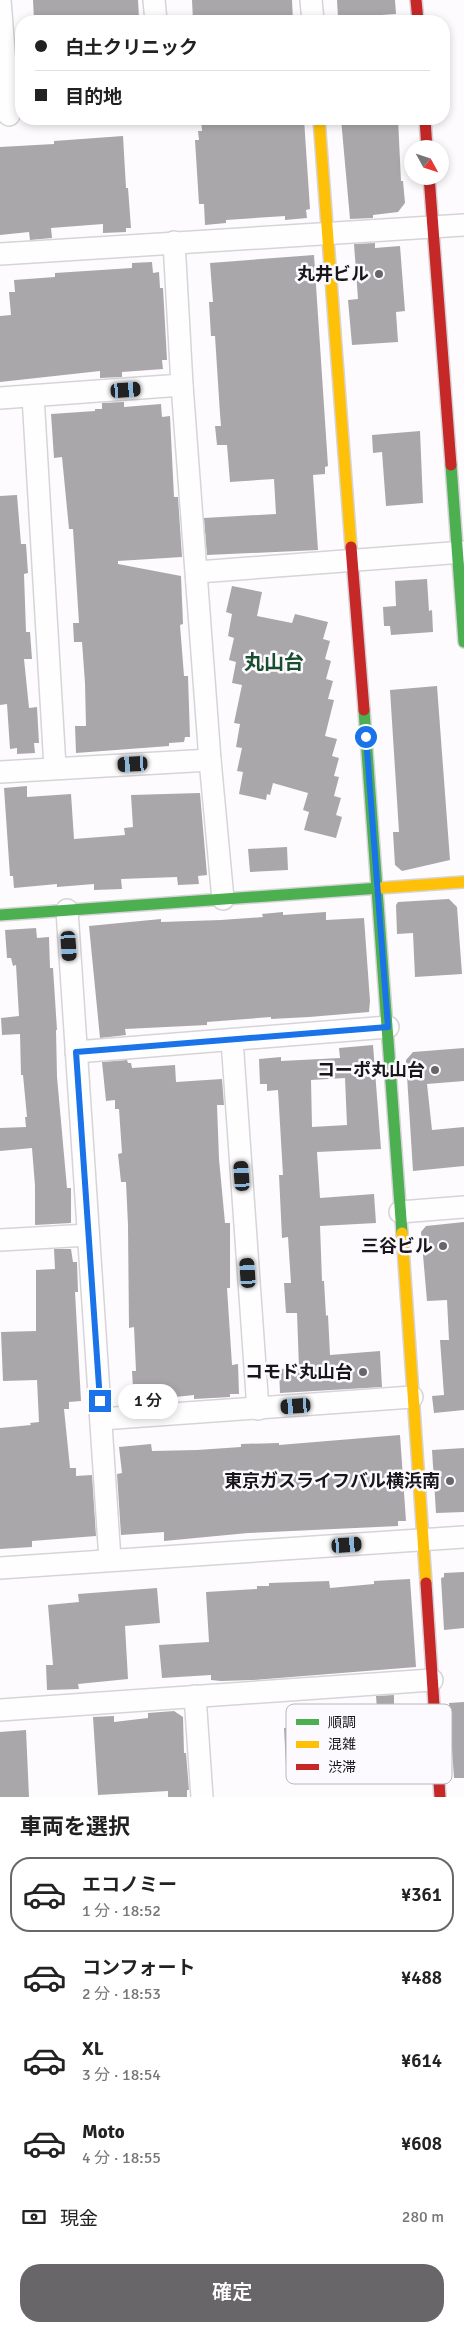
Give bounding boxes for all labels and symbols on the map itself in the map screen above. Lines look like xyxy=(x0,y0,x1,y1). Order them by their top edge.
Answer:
north arrow xyxy=(404,140,449,185)
place label: 丸井ビル xyxy=(297,263,369,285)
marker: 丸井ビル xyxy=(373,268,385,280)
car xyxy=(110,381,141,399)
district label: 丸山台 xyxy=(244,650,304,675)
route start xyxy=(355,726,377,748)
car xyxy=(117,756,148,772)
car xyxy=(60,931,77,961)
place label: コーポ丸山台 xyxy=(317,1059,425,1081)
marker: コーポ丸山台 xyxy=(429,1064,441,1076)
car xyxy=(233,1161,250,1191)
place label: 三谷ビル xyxy=(361,1235,433,1257)
marker: 三谷ビル xyxy=(437,1240,449,1252)
car xyxy=(239,1258,256,1288)
place label: コモド丸山台 xyxy=(245,1361,353,1383)
marker: コモド丸山台 xyxy=(357,1366,369,1378)
callout: 1 分 xyxy=(118,1384,178,1418)
route end xyxy=(89,1390,111,1412)
car xyxy=(280,1397,311,1415)
place label: 東京ガスライフバル横浜南 xyxy=(224,1470,440,1492)
marker: 東京ガスライフバル横浜南 xyxy=(444,1475,456,1487)
car xyxy=(331,1536,362,1554)
legend xyxy=(286,1704,452,1784)
text: 順調 xyxy=(328,1714,356,1731)
text: 混雑 xyxy=(328,1736,356,1753)
text: 渋滞 xyxy=(328,1759,356,1776)

